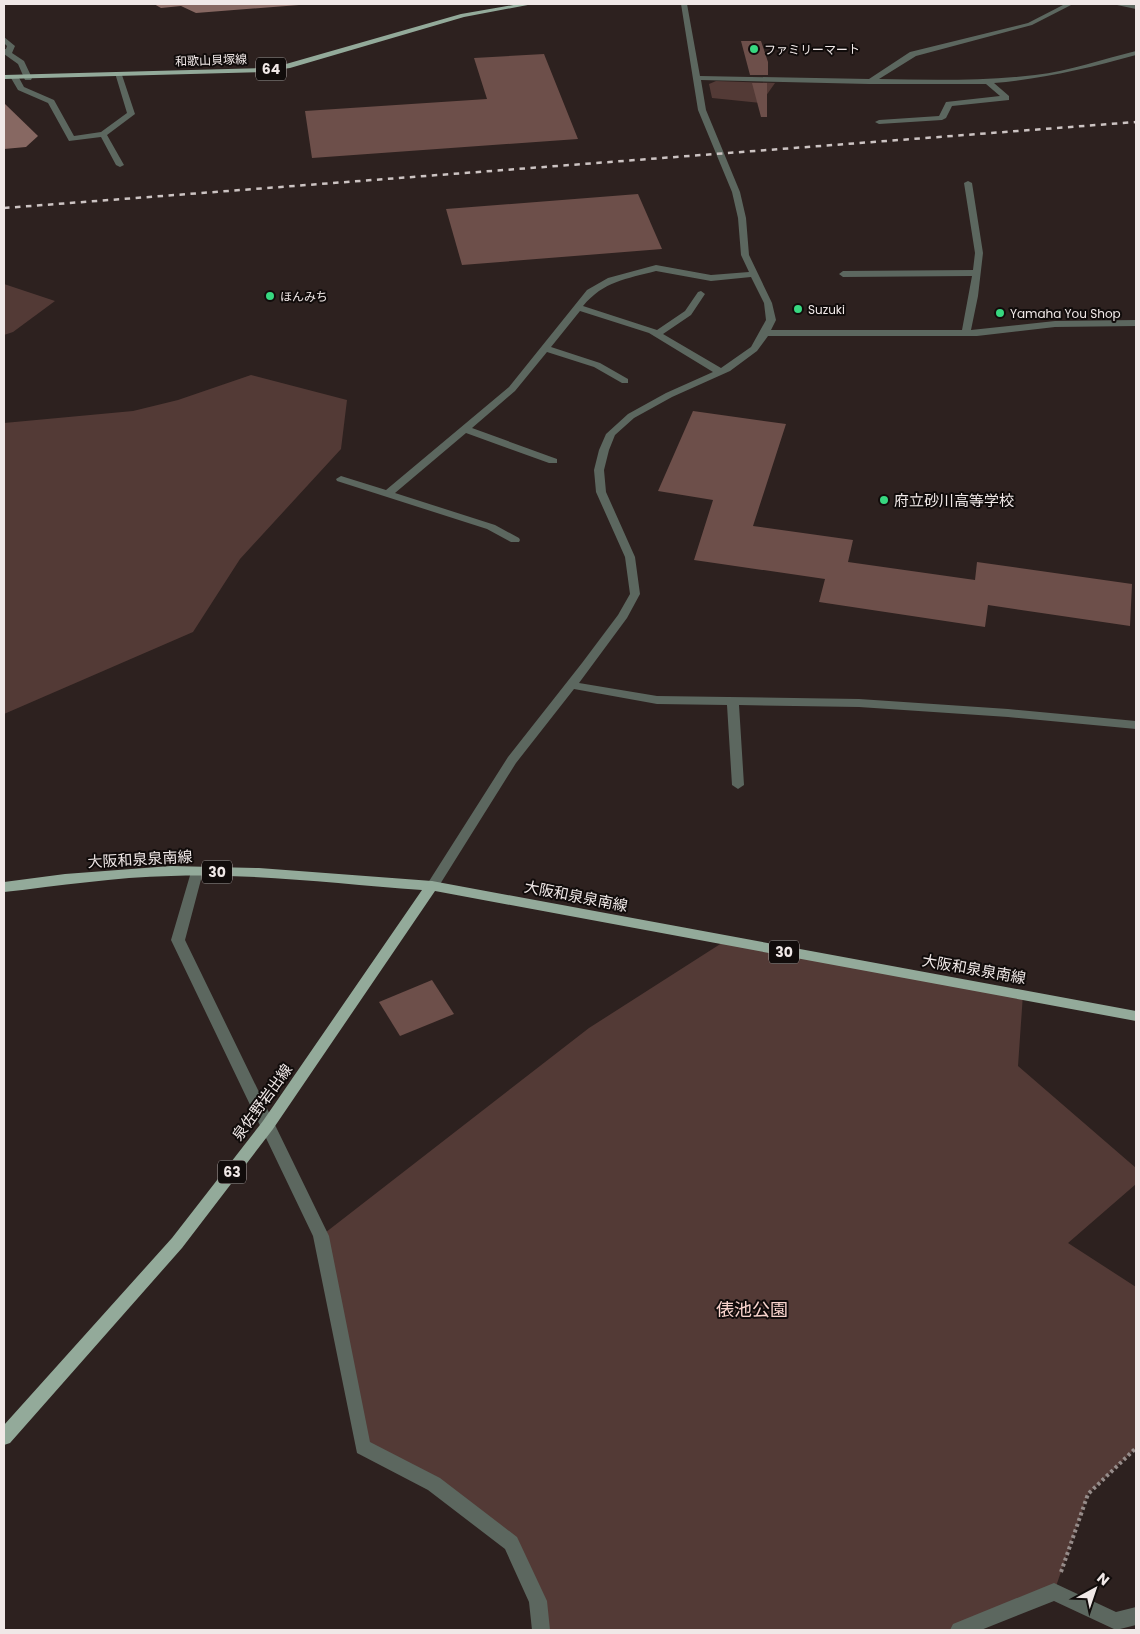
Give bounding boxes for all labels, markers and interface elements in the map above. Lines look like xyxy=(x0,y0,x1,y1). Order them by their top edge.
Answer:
place label: ファミリーマート xyxy=(764,41,860,58)
marker: ファミリーマート xyxy=(748,43,760,55)
street label: 和歌山貝塚線 xyxy=(175,50,247,70)
road number: 64 xyxy=(256,58,286,80)
place label: ほんみち xyxy=(280,288,328,305)
marker: ほんみち xyxy=(264,290,276,302)
place label: Suzuki xyxy=(808,301,845,318)
marker: Suzuki xyxy=(792,303,804,315)
place label: Yamaha You Shop xyxy=(1010,305,1121,322)
marker: Yamaha You Shop xyxy=(994,307,1006,319)
place label: 府立砂川高等学校 xyxy=(894,490,1014,511)
marker: 府立砂川高等学校 xyxy=(878,494,890,506)
street label: 大阪和泉泉南線 xyxy=(87,846,193,872)
road number: 30 xyxy=(202,860,232,884)
street label: 大阪和泉泉南線 xyxy=(522,876,630,916)
road number: 30 xyxy=(769,940,799,964)
street label: 大阪和泉泉南線 xyxy=(920,950,1028,988)
street label: 泉佐野岩出線 xyxy=(227,1059,297,1145)
road number: 63 xyxy=(218,1160,246,1184)
park label: 俵池公園 xyxy=(716,1297,788,1322)
north arrow xyxy=(1070,1564,1120,1614)
text: N xyxy=(1093,1568,1114,1590)

